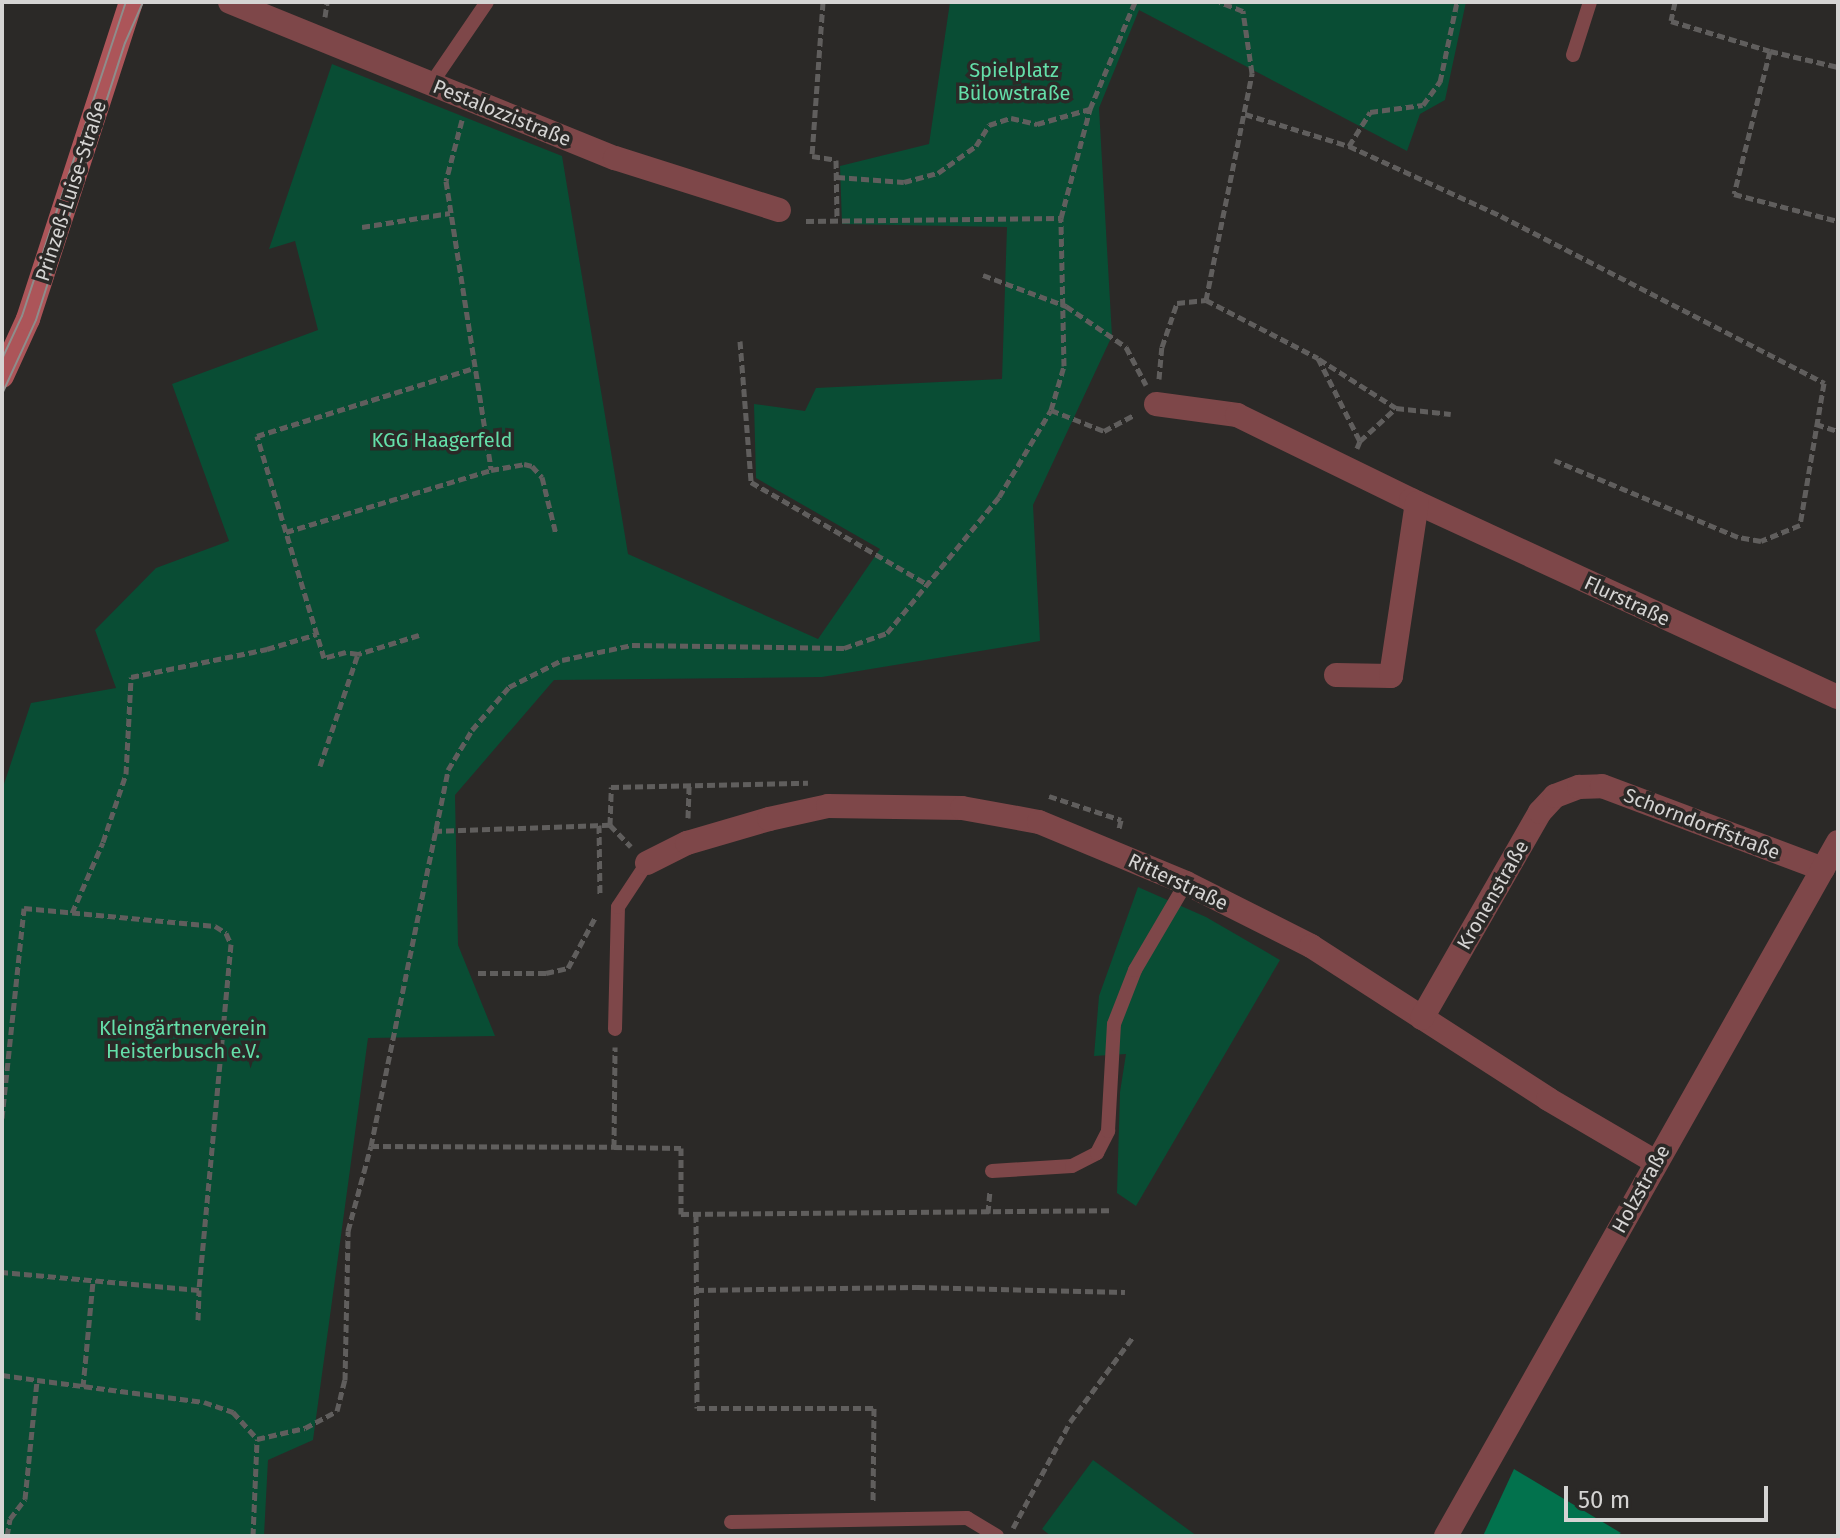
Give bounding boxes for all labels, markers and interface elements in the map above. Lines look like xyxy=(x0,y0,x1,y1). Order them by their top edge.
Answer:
park label: Spielplatz Bülowstraße xyxy=(958,59,1070,106)
street label: Pestalozzistraße xyxy=(430,74,574,152)
street label: Prinzeß-Luise-Straße xyxy=(30,98,112,284)
park label: KGG Haagerfeld xyxy=(372,428,512,452)
street label: Flurstraße xyxy=(1580,571,1674,631)
street label: Schorndorffstraße xyxy=(1621,783,1783,865)
street label: Kronenstraße xyxy=(1452,836,1534,954)
street label: Ritterstraße xyxy=(1124,848,1232,916)
park label: Kleingärtnerverein Heisterbusch e.V. xyxy=(99,1017,267,1064)
street label: Holzstraße xyxy=(1607,1141,1675,1237)
scale bar xyxy=(1568,1470,1772,1520)
text: 50 m xyxy=(1578,1486,1630,1514)

